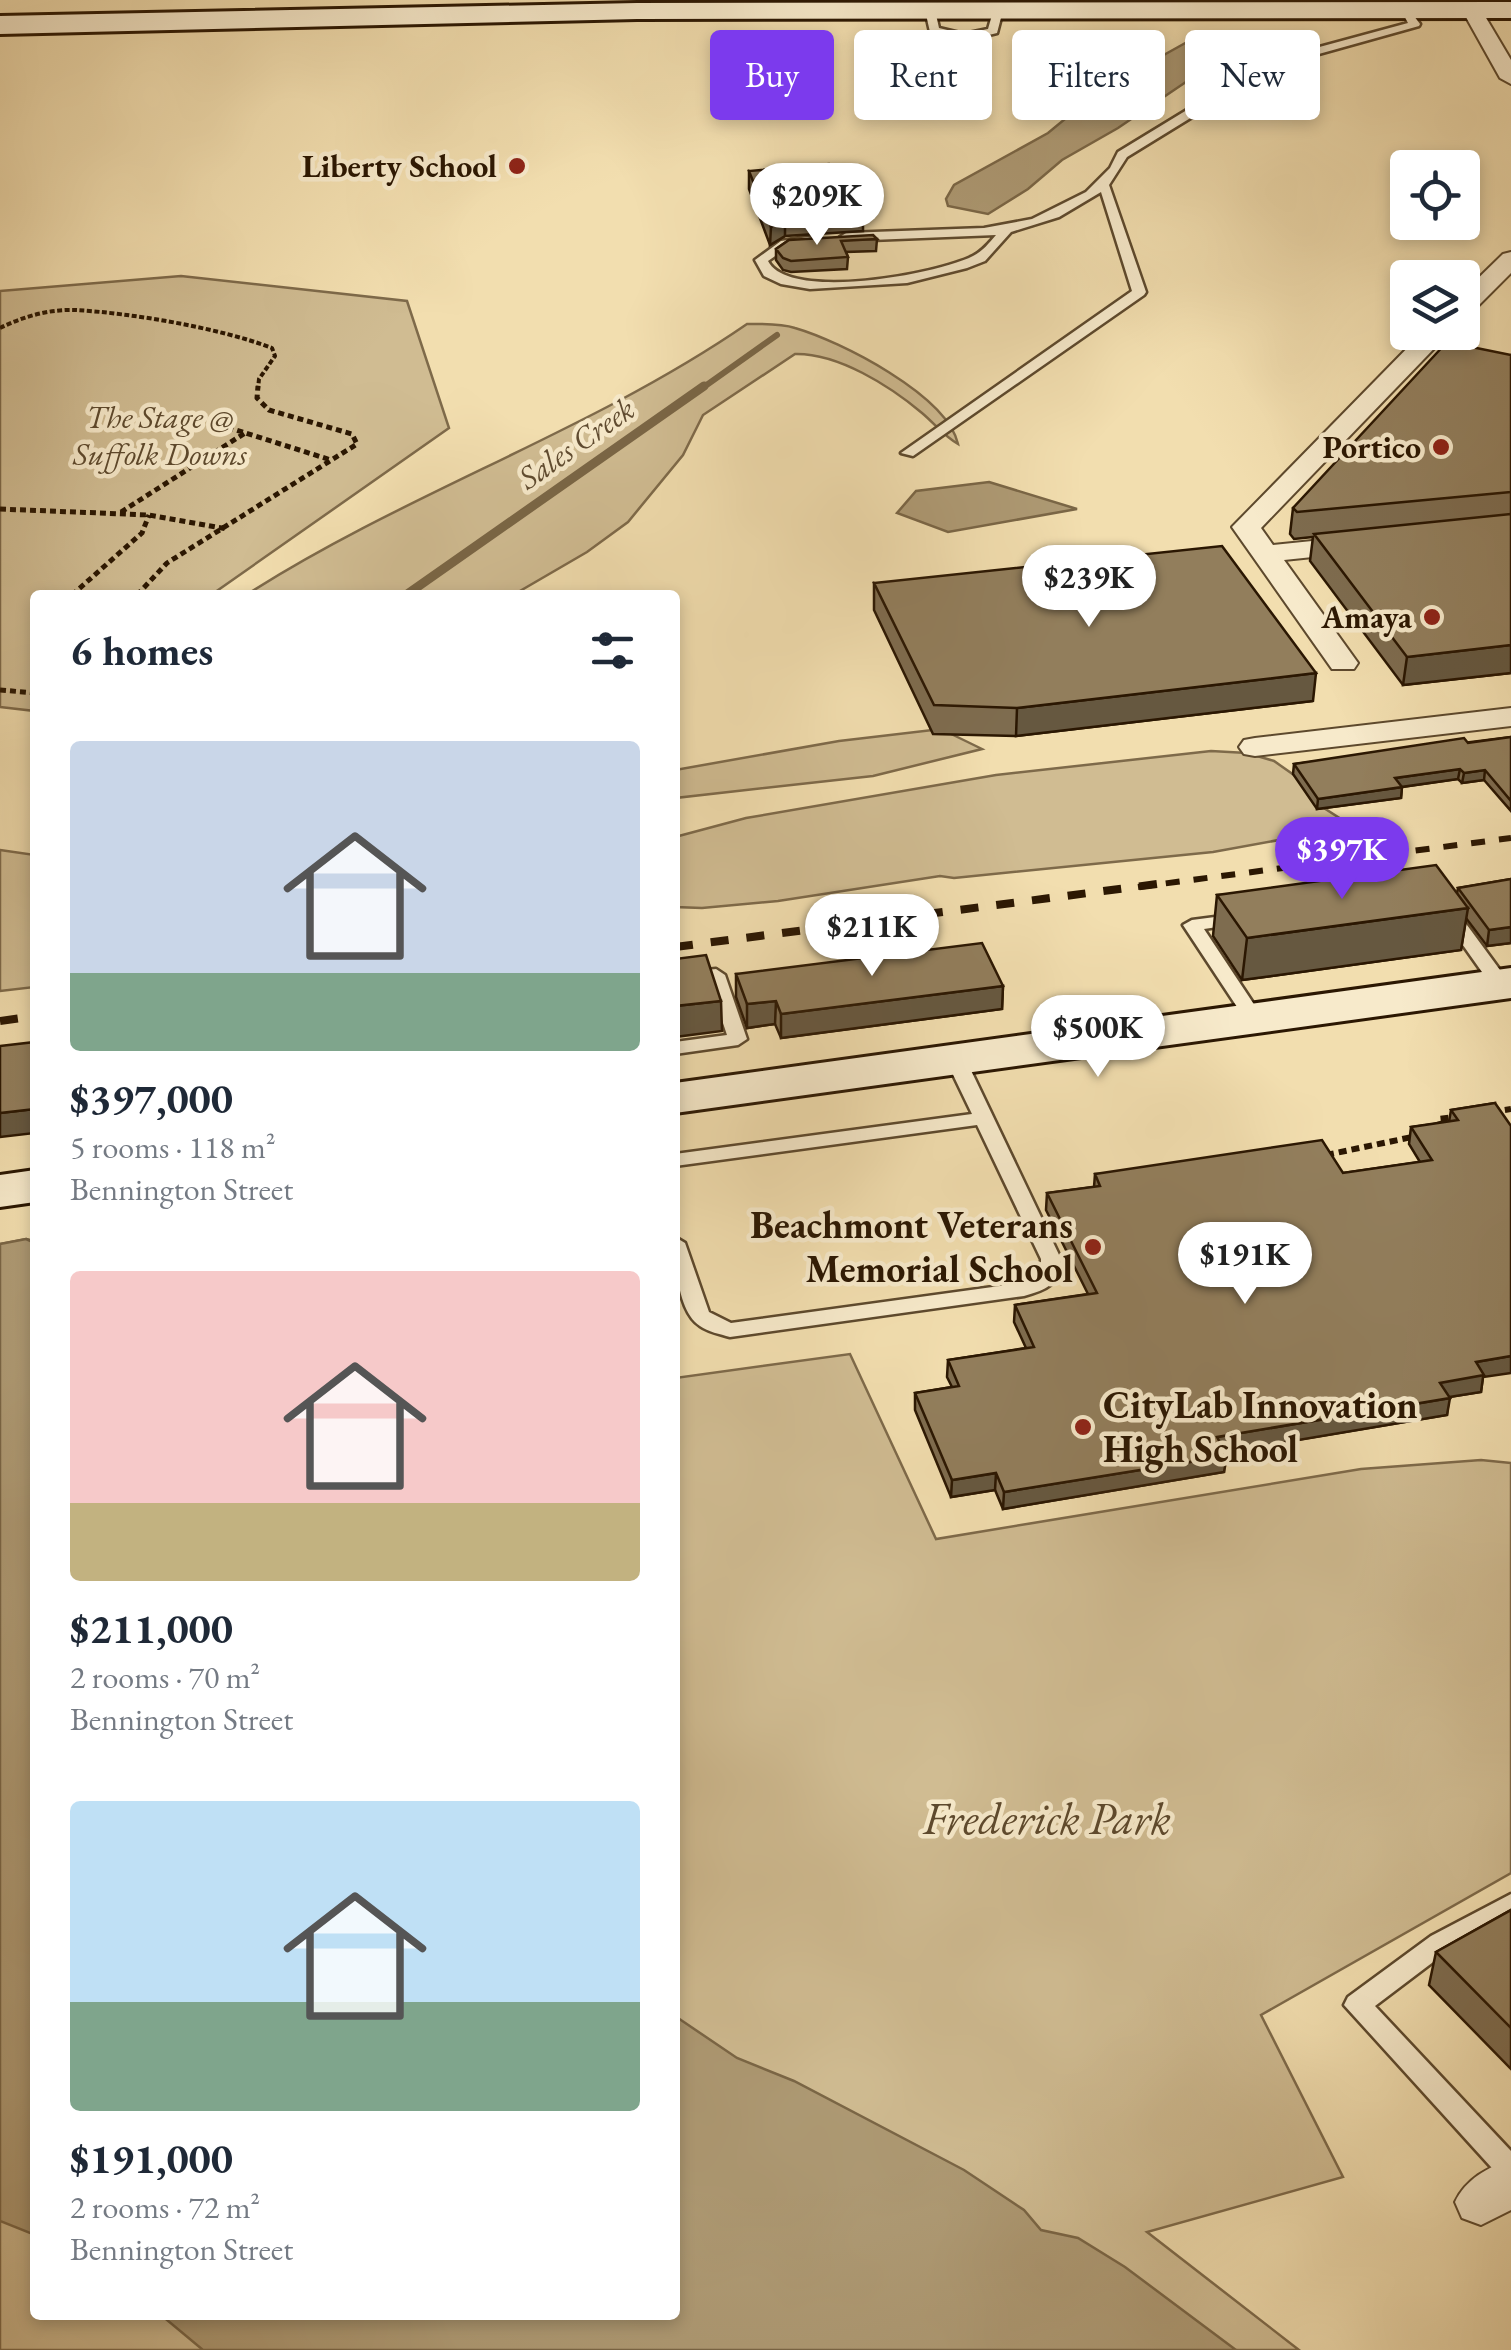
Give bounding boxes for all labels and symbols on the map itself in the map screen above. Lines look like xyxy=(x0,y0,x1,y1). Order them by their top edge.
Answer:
place label: Liberty School xyxy=(302,145,497,187)
marker: Liberty School xyxy=(506,155,528,177)
pin: $209K xyxy=(747,163,887,248)
water label: Sales Creek xyxy=(509,387,643,499)
park label: The Stage @ Suffolk Downs xyxy=(72,396,247,475)
place label: Portico xyxy=(1323,426,1421,468)
marker: Portico xyxy=(1430,436,1452,458)
pin: $239K xyxy=(1019,545,1159,630)
place label: Amaya xyxy=(1320,596,1413,638)
marker: Amaya xyxy=(1421,606,1443,628)
pin: $397K xyxy=(1272,817,1412,902)
pin: $211K xyxy=(802,894,942,979)
pin: $500K xyxy=(1028,995,1168,1080)
place label: Beachmont Veterans Memorial School xyxy=(750,1200,1073,1293)
pin: $191K xyxy=(1175,1222,1315,1307)
marker: Beachmont Veterans Memorial School xyxy=(1082,1236,1104,1258)
place label: CityLab Innovation High School xyxy=(1103,1380,1418,1473)
marker: CityLab Innovation High School xyxy=(1072,1416,1094,1438)
park label: Frederick Park xyxy=(922,1789,1171,1847)

